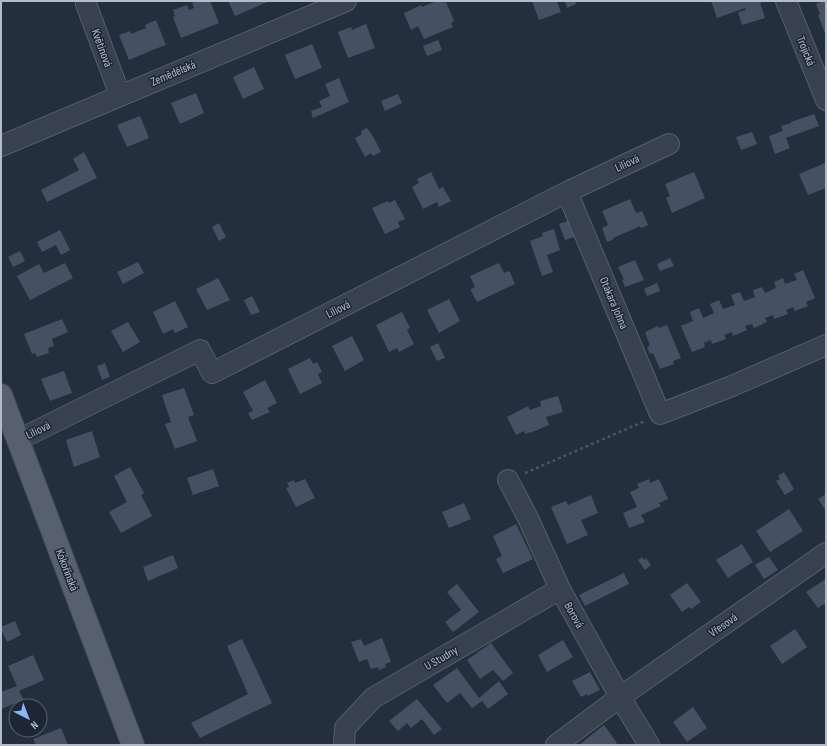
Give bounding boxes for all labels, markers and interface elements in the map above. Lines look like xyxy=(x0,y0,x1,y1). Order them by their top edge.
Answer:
street label: Květinová xyxy=(88,27,115,70)
street label: Trojická xyxy=(793,34,818,69)
street label: Zemědělská xyxy=(148,57,198,90)
street label: Liliová xyxy=(613,151,642,176)
street label: Otakara Johna xyxy=(596,275,631,332)
street label: Liliová xyxy=(324,297,353,322)
street label: Liliová xyxy=(24,418,53,443)
street label: Kokořínská xyxy=(52,547,82,594)
street label: Borová xyxy=(560,600,587,631)
street label: Vřesová xyxy=(706,610,741,641)
street label: U Studny xyxy=(422,643,461,674)
north arrow xyxy=(8,698,48,738)
text: N xyxy=(28,718,41,732)

